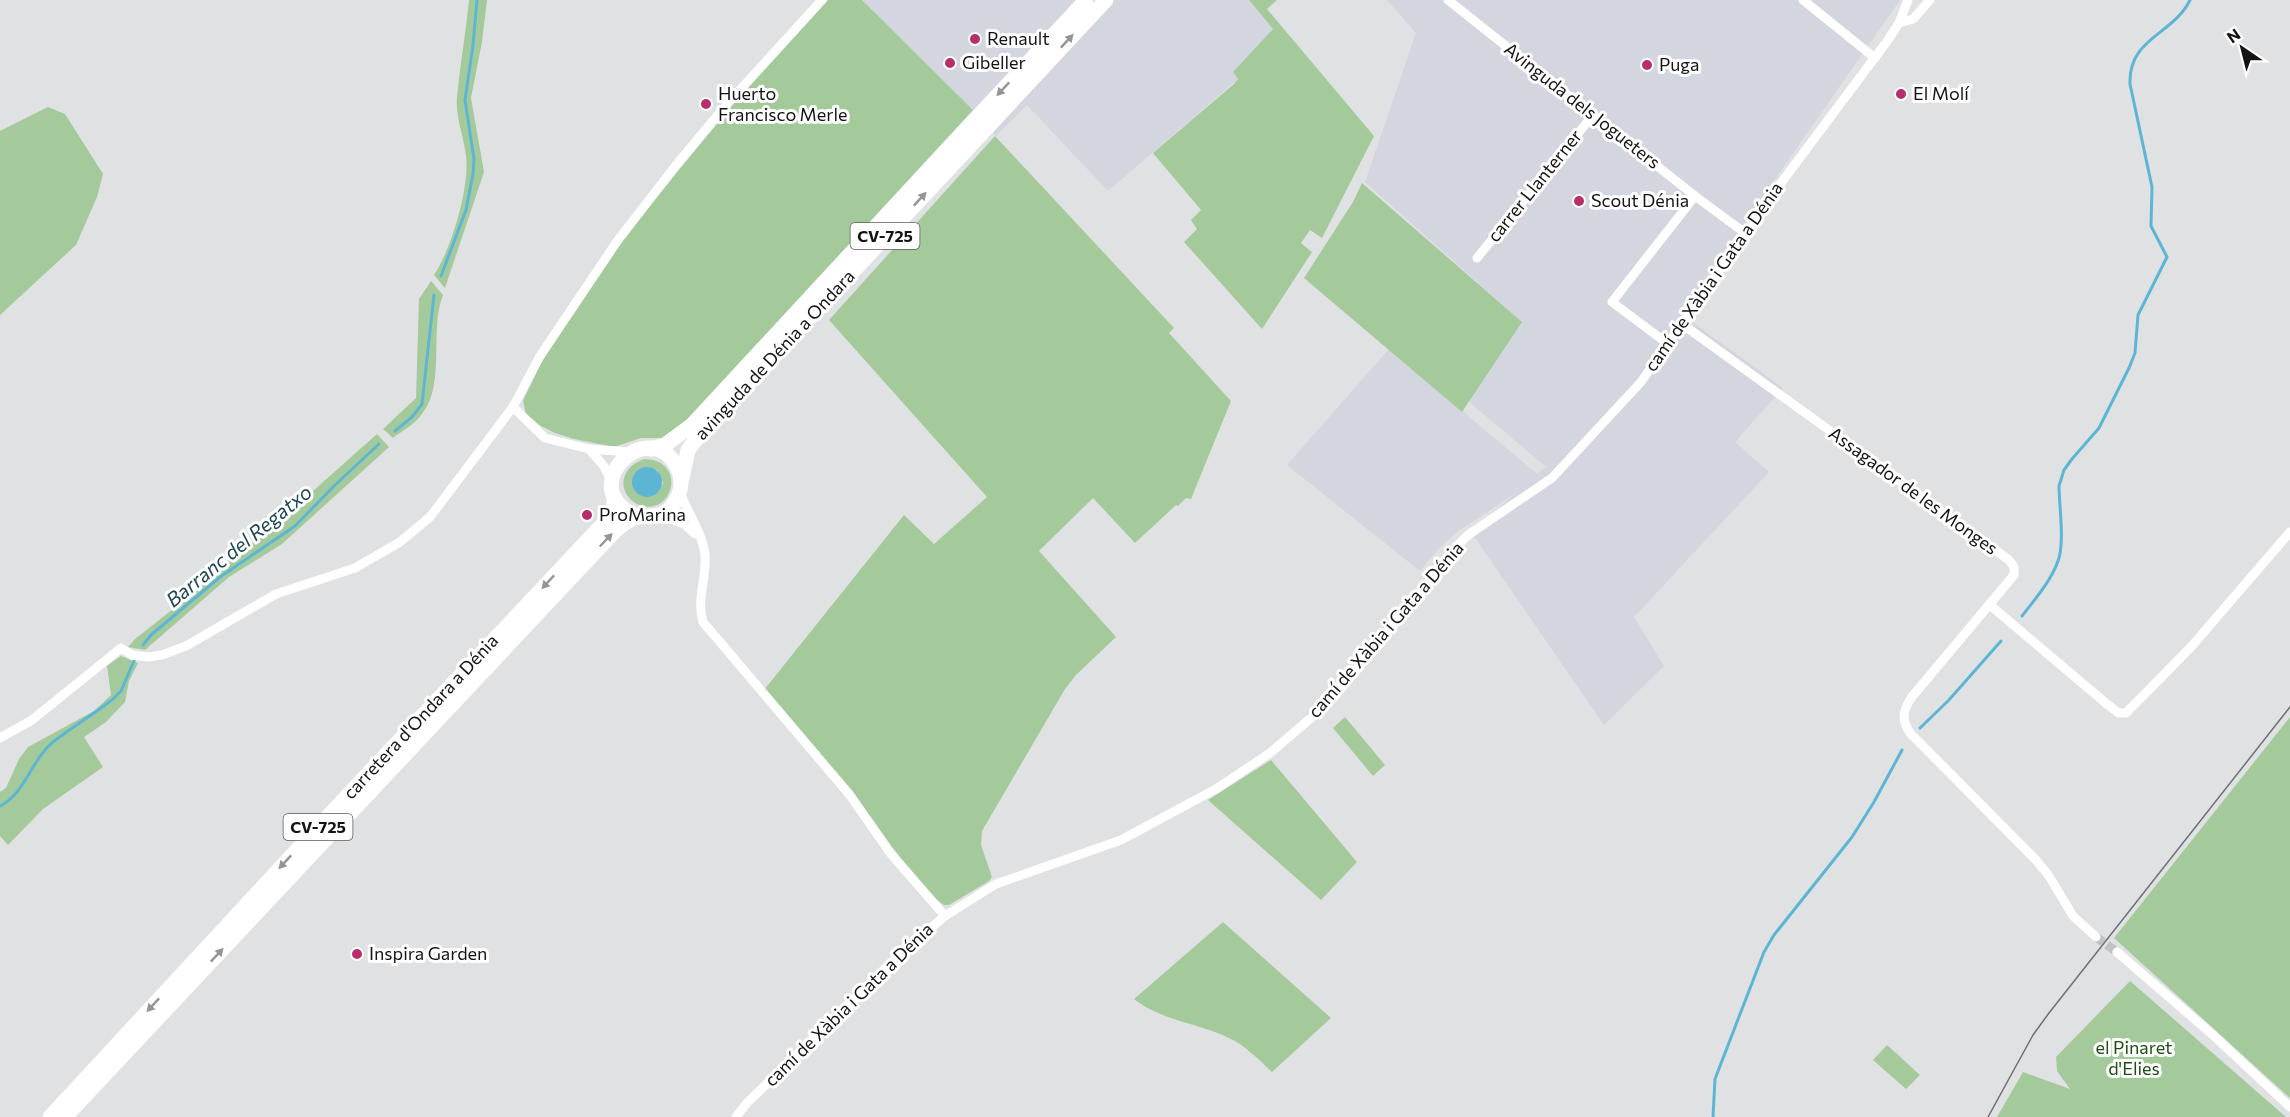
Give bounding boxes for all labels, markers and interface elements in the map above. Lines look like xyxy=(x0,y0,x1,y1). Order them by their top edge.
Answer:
north arrow xyxy=(2212,18,2272,78)
text: N xyxy=(2223,24,2243,47)
place label: Renault xyxy=(987,27,1050,49)
marker: Renault xyxy=(968,32,982,46)
one-way arrow xyxy=(1060,34,1074,48)
street label: Avinguda dels Jogueters xyxy=(1500,37,1665,173)
place label: Gibeller xyxy=(962,51,1026,73)
place label: Puga xyxy=(1659,53,1699,75)
marker: Gibeller xyxy=(943,56,957,70)
marker: Puga xyxy=(1640,58,1654,72)
place label: Huerto Francisco Merle xyxy=(718,82,848,125)
one-way arrow xyxy=(997,82,1011,96)
place label: El Molí xyxy=(1913,82,1970,104)
marker: El Molí xyxy=(1894,87,1908,101)
marker: Huerto Francisco Merle xyxy=(699,97,713,111)
street label: carrer Llanterner xyxy=(1482,125,1586,246)
street label: camí de Xàbia i Gata a Dénia xyxy=(1639,178,1787,375)
place label: Scout Dénia xyxy=(1591,189,1689,211)
one-way arrow xyxy=(913,191,927,206)
marker: Scout Dénia xyxy=(1572,194,1586,208)
road number: CV-725 xyxy=(850,223,920,249)
street label: avinguda de Dénia a Ondara xyxy=(690,265,859,444)
street label: Assagador de les Monges xyxy=(1825,421,2002,559)
water label: Barranc del Regatxo xyxy=(161,479,316,611)
place label: ProMarina xyxy=(599,503,686,525)
marker: ProMarina xyxy=(580,508,594,522)
one-way arrow xyxy=(599,533,613,547)
street label: camí de Xàbia i Gata a Dénia xyxy=(1303,537,1468,722)
one-way arrow xyxy=(541,574,555,589)
street label: carretera d'Ondara a Dénia xyxy=(338,629,502,803)
road number: CV-725 xyxy=(284,814,352,840)
one-way arrow xyxy=(279,854,293,868)
street label: camí de Xàbia i Gata a Dénia xyxy=(759,918,937,1091)
place label: Inspira Garden xyxy=(369,942,487,964)
marker: Inspira Garden xyxy=(350,947,364,961)
one-way arrow xyxy=(210,948,224,963)
one-way arrow xyxy=(146,997,160,1012)
park label: el Pinaret d'Elies xyxy=(2096,1036,2172,1079)

